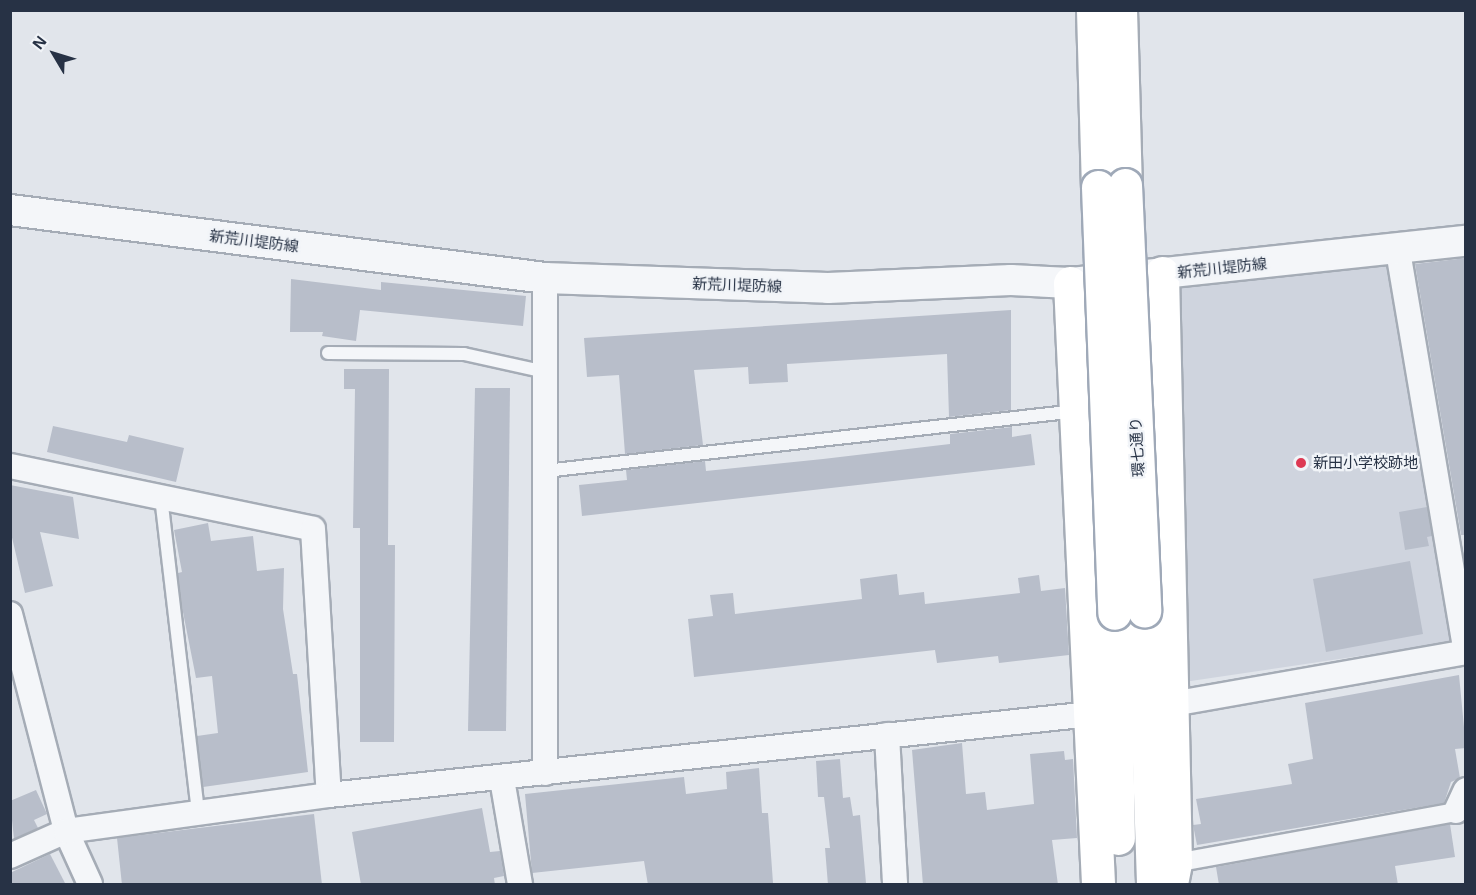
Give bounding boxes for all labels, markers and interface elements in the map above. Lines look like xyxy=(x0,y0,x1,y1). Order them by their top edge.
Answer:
north arrow xyxy=(24,24,84,84)
text: N xyxy=(29,33,50,52)
street label: 新荒川堤防線 xyxy=(208,227,300,255)
street label: 新荒川堤防線 xyxy=(1176,254,1268,282)
street label: 新荒川堤防線 xyxy=(692,274,782,296)
street label: 環七通り xyxy=(1126,417,1148,477)
place label: 新田小学校跡地 xyxy=(1313,454,1418,472)
marker: 新田小学校跡地 xyxy=(1294,456,1308,470)

